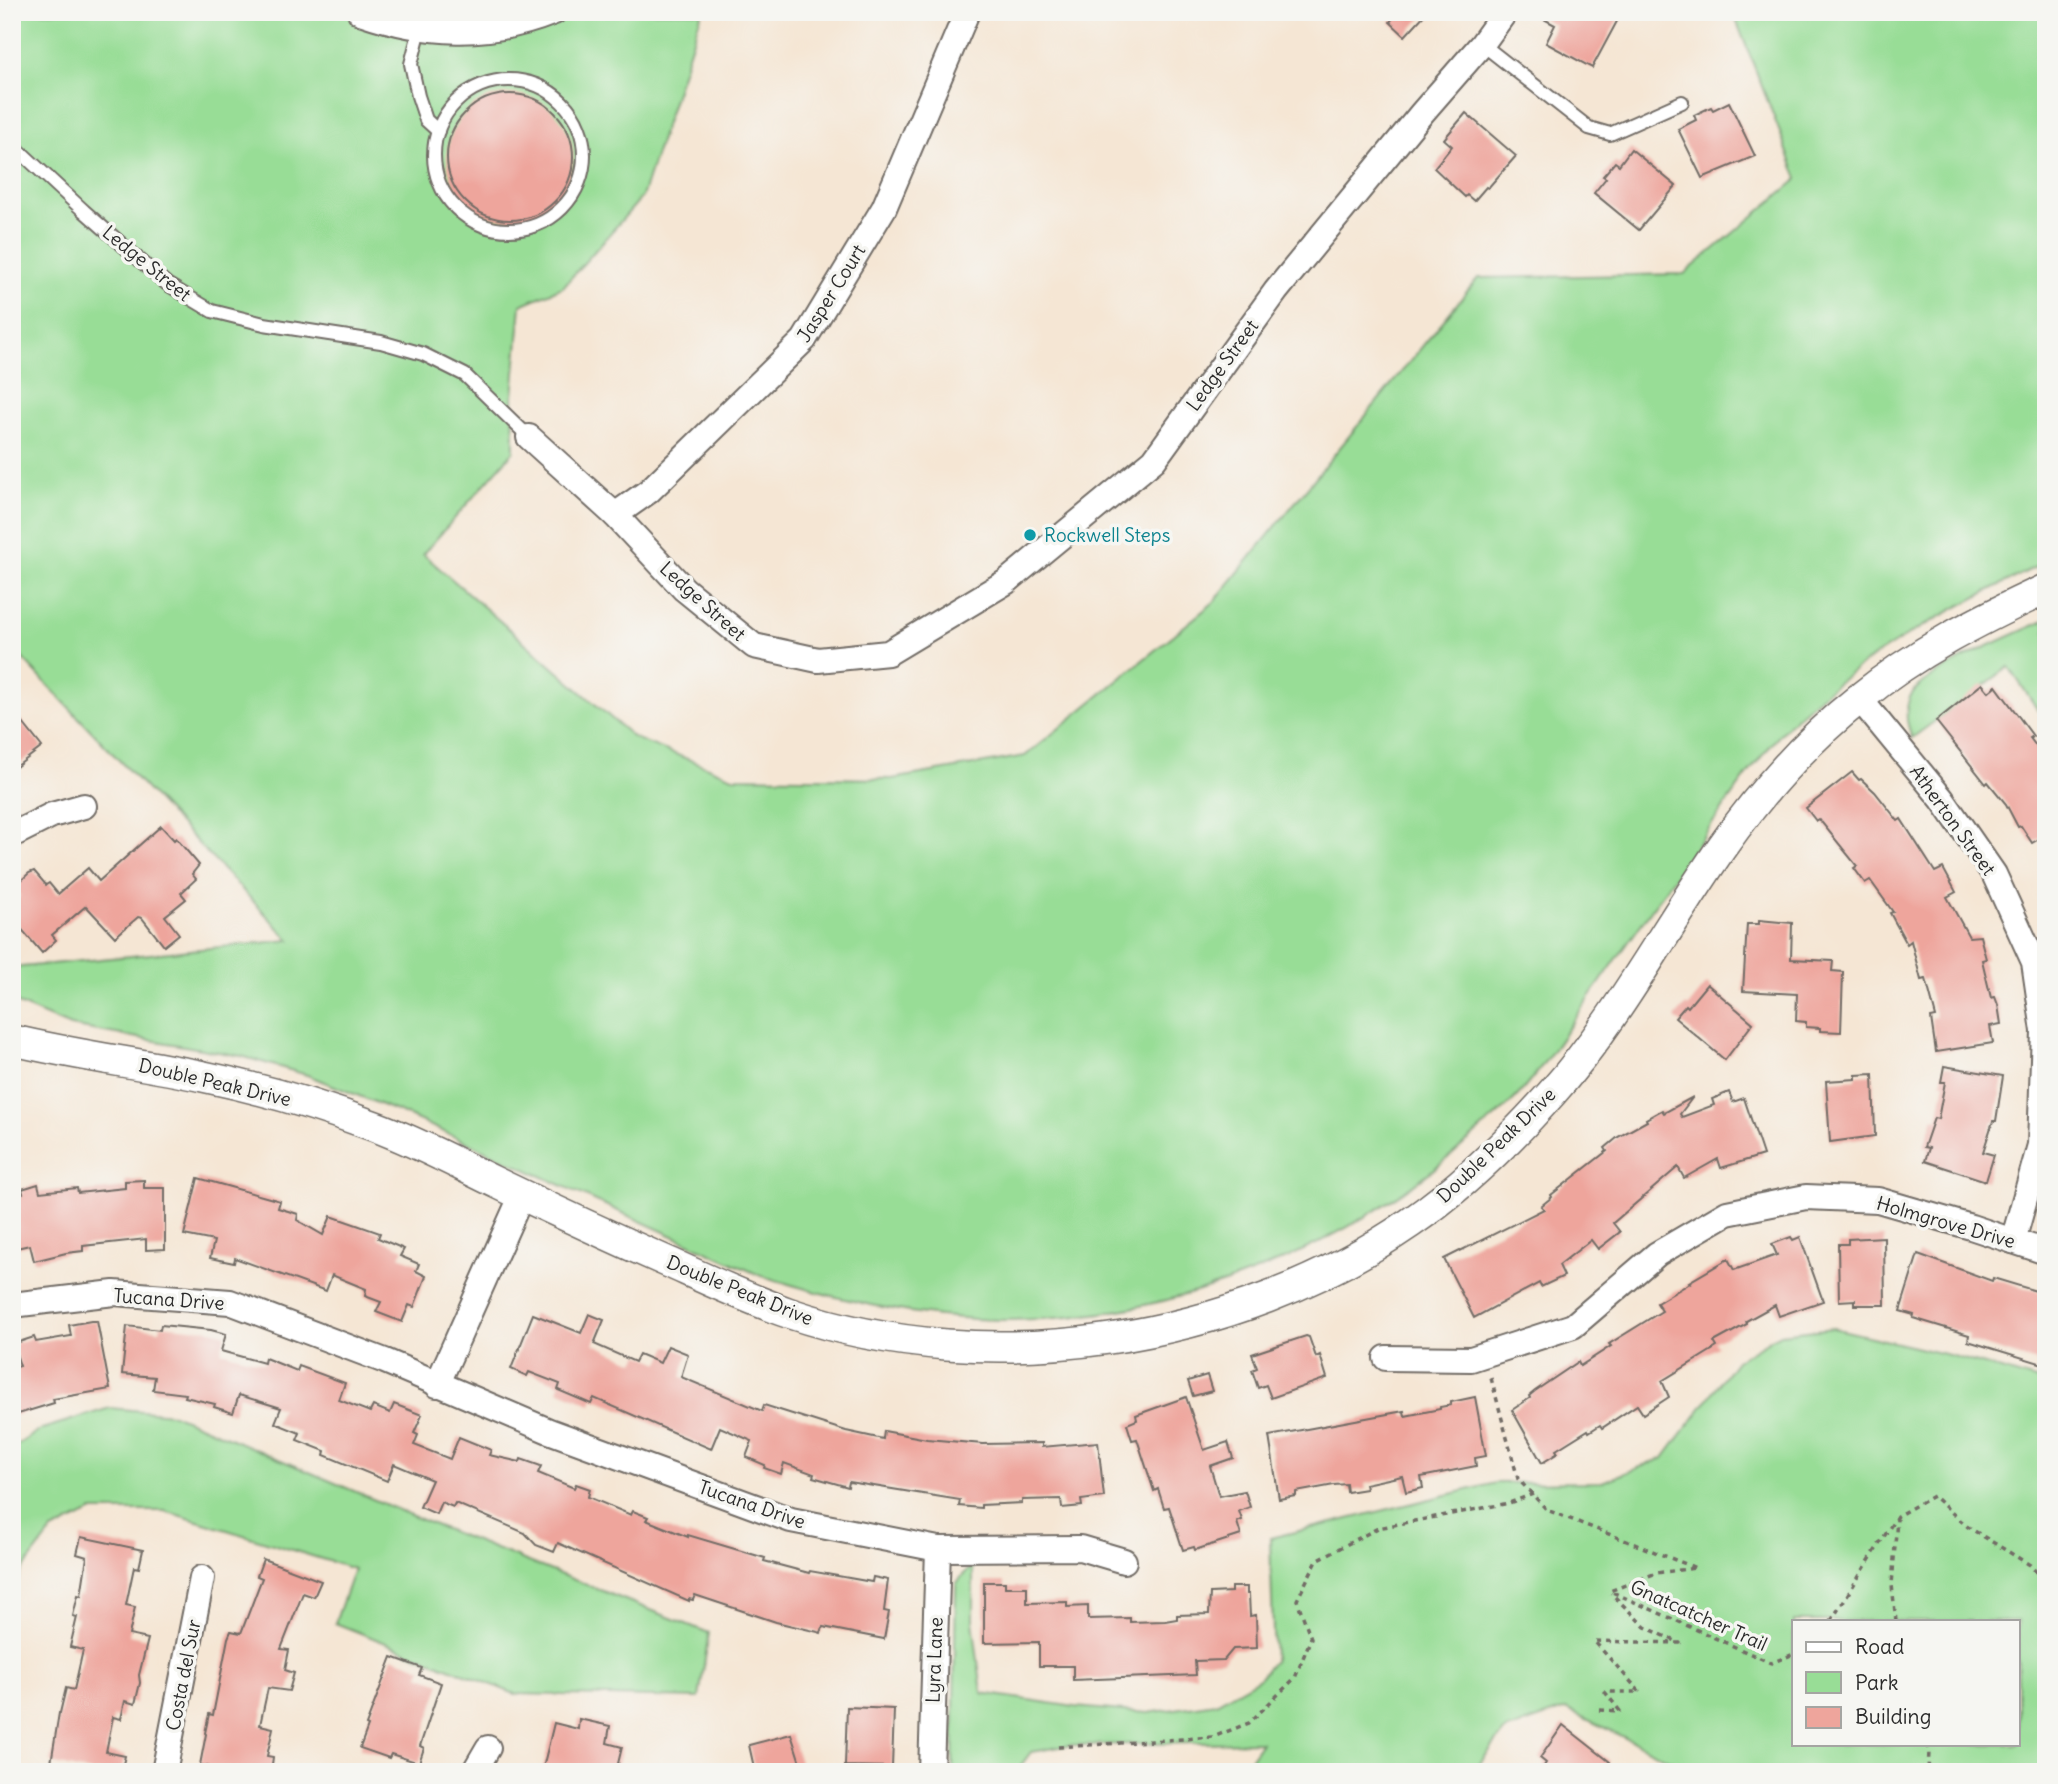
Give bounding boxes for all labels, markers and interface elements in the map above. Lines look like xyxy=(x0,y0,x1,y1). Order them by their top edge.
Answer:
street label: Ledge Street xyxy=(98,220,196,306)
street label: Jasper Court xyxy=(791,240,871,346)
street label: Ledge Street xyxy=(1181,315,1263,415)
place label: Rockwell Steps xyxy=(1044,523,1170,547)
marker: Rockwell Steps xyxy=(1022,527,1038,543)
street label: Ledge Street xyxy=(655,556,751,646)
street label: Atherton Street xyxy=(1905,760,2001,880)
street label: Double Peak Drive xyxy=(136,1053,294,1111)
street label: Double Peak Drive xyxy=(1432,1082,1560,1208)
street label: Holmgrove Drive xyxy=(1874,1191,2018,1253)
street label: Double Peak Drive xyxy=(663,1250,817,1330)
street label: Tucana Drive xyxy=(113,1283,225,1315)
street label: Tucana Drive xyxy=(695,1475,809,1533)
street label: Gnatcatcher Trail xyxy=(1627,1574,1771,1656)
street label: Costa del Sur xyxy=(160,1617,206,1733)
street label: Lyra Lane xyxy=(921,1617,947,1703)
legend xyxy=(1792,1620,2020,1746)
text: Road xyxy=(1855,1633,1904,1660)
text: Park xyxy=(1855,1669,1898,1696)
text: Building xyxy=(1855,1703,1931,1730)

